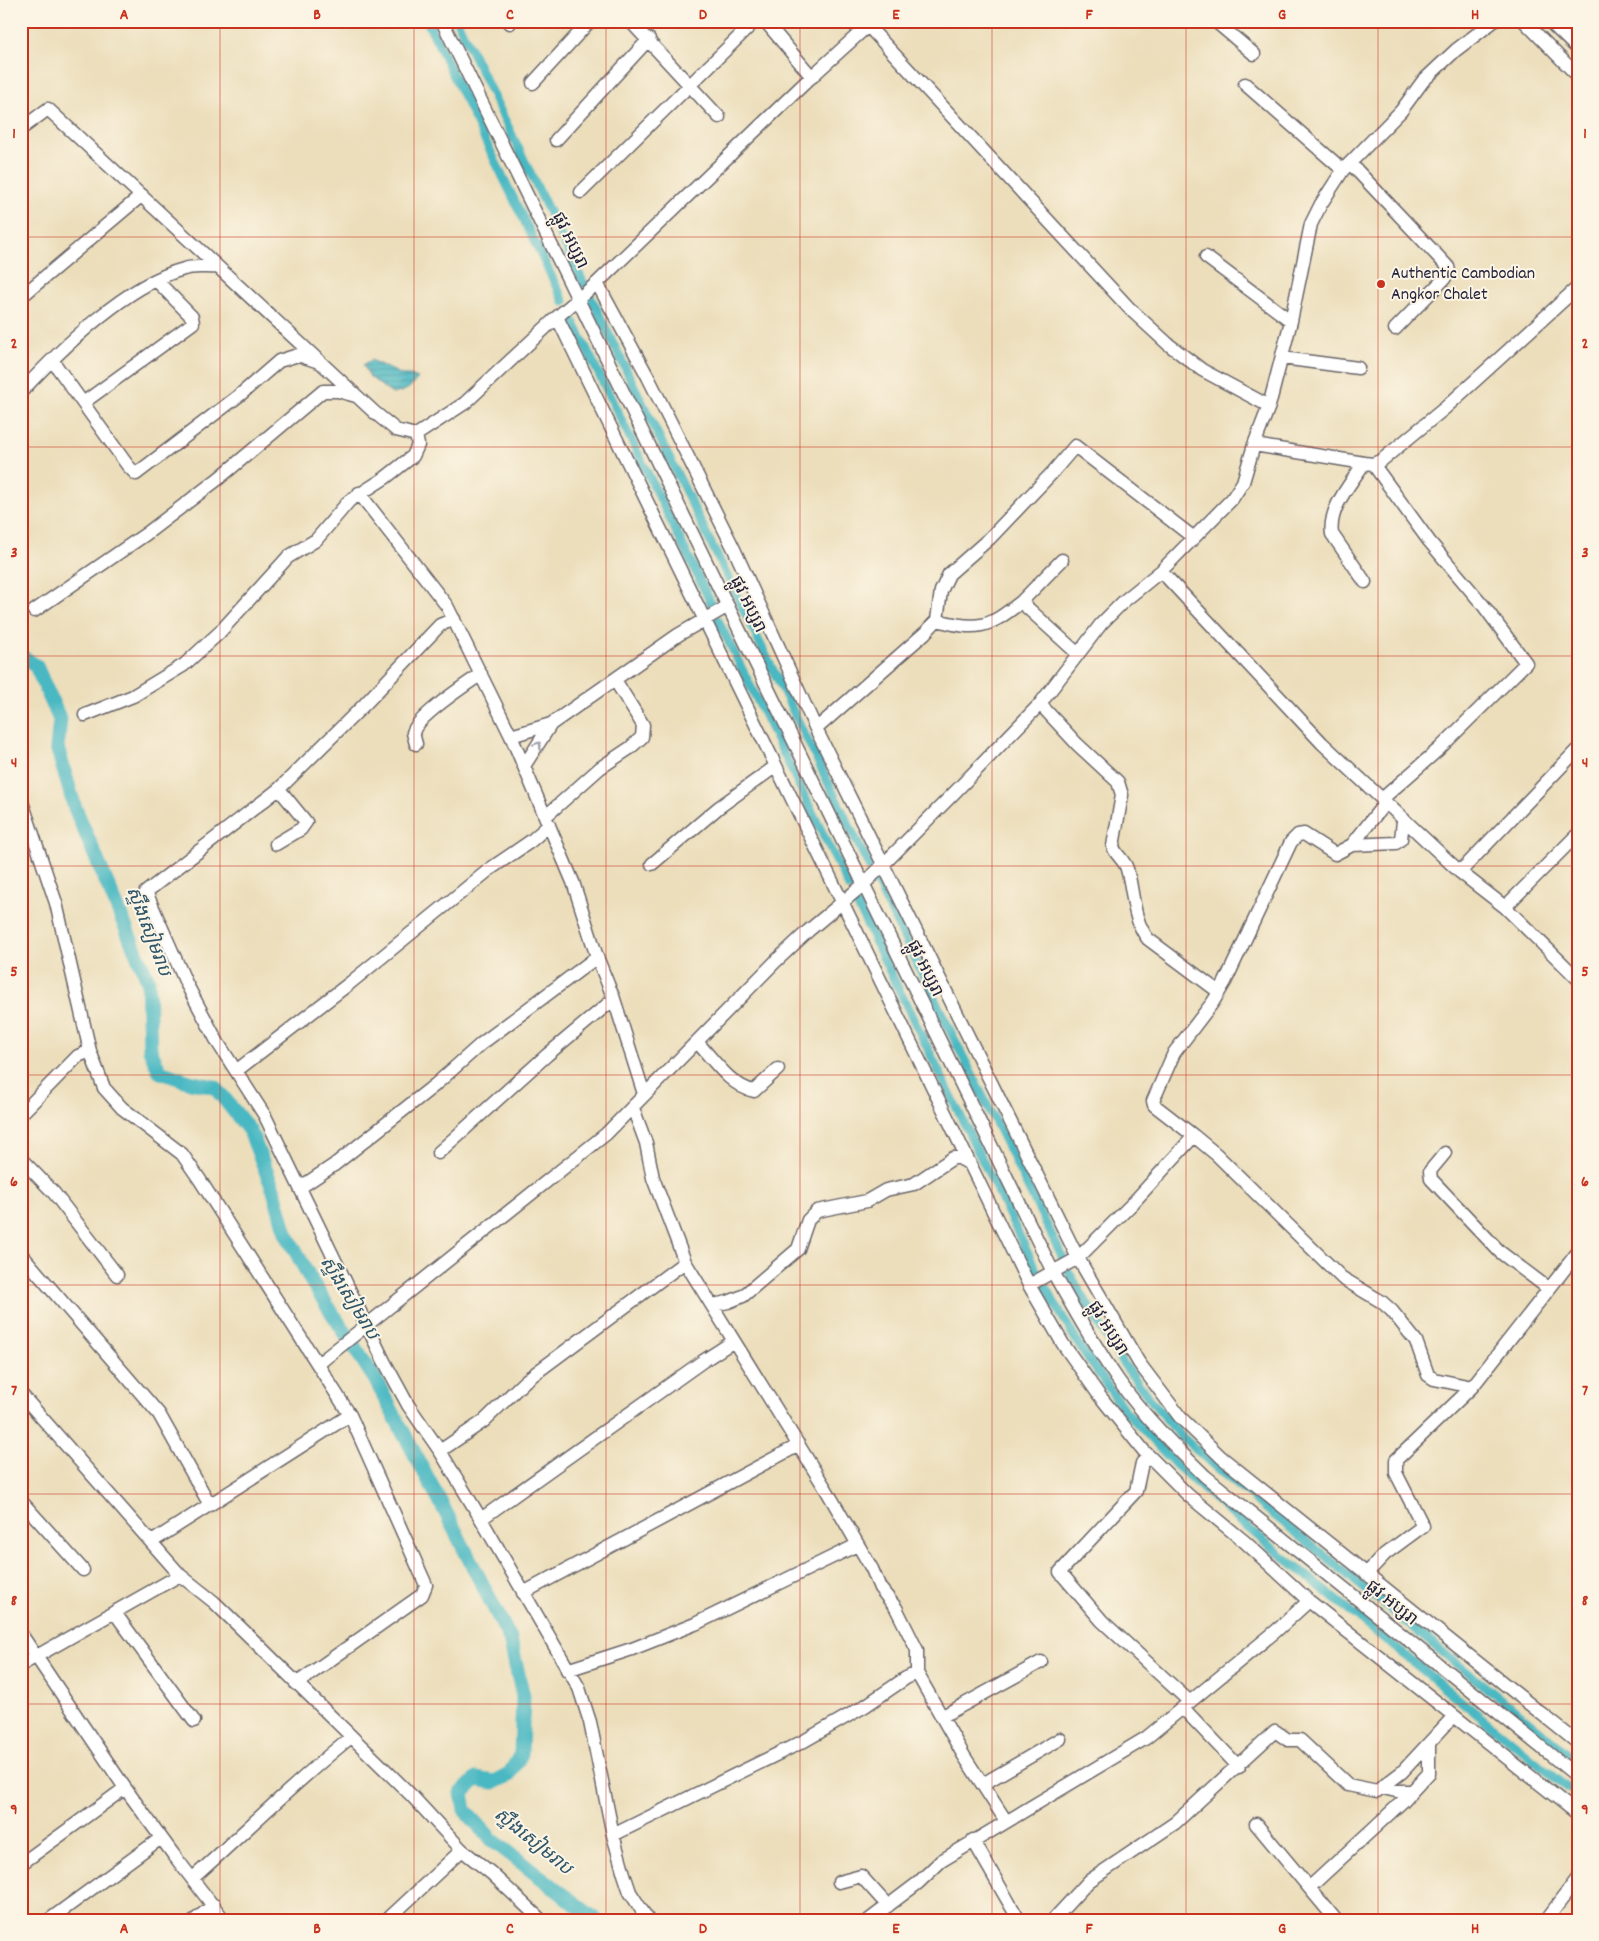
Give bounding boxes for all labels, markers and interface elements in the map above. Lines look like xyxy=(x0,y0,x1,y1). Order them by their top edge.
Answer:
text: A xyxy=(120,4,129,27)
text: B xyxy=(313,4,321,27)
text: C xyxy=(506,4,514,27)
text: D xyxy=(699,4,708,27)
text: E xyxy=(892,4,900,27)
text: F xyxy=(1085,4,1093,27)
text: G xyxy=(1278,4,1286,27)
text: H xyxy=(1471,4,1479,27)
text: 1 xyxy=(12,123,16,146)
text: 1 xyxy=(1583,123,1587,146)
street label: ផ្លូវ អប្សរា xyxy=(543,208,594,274)
place label: Authentic Cambodian Angkor Chalet xyxy=(1391,262,1535,308)
marker: Authentic Cambodian Angkor Chalet xyxy=(1375,278,1387,290)
text: 2 xyxy=(11,333,18,356)
text: 2 xyxy=(1582,333,1589,356)
text: 3 xyxy=(10,542,18,565)
text: 3 xyxy=(1581,542,1589,565)
street label: ផ្លូវ អប្សរា xyxy=(721,572,772,638)
one-way arrow xyxy=(531,741,541,750)
text: 4 xyxy=(11,752,17,775)
text: 4 xyxy=(1582,752,1588,775)
water label: ស្ទឹងសៀមរាប xyxy=(118,883,179,983)
street label: ផ្លូវ អប្សរា xyxy=(898,936,949,1002)
text: 5 xyxy=(10,961,18,984)
text: 5 xyxy=(1581,961,1589,984)
text: 6 xyxy=(10,1171,18,1194)
text: 6 xyxy=(1581,1171,1589,1194)
water label: ស្ទឹងសៀមរាប xyxy=(312,1251,387,1348)
street label: ផ្លូវ អប្សរា xyxy=(1079,1297,1134,1362)
text: 7 xyxy=(11,1380,17,1403)
text: 7 xyxy=(1582,1380,1588,1403)
street label: ផ្លូវ អប្សរា xyxy=(1359,1575,1422,1634)
text: 8 xyxy=(11,1590,18,1613)
text: 8 xyxy=(1582,1590,1589,1613)
text: 9 xyxy=(10,1799,18,1822)
text: 9 xyxy=(1581,1799,1589,1822)
water label: ស្ទឹងសៀមរាប xyxy=(487,1801,580,1884)
text: A xyxy=(120,1918,129,1941)
text: B xyxy=(313,1918,321,1941)
text: C xyxy=(506,1918,514,1941)
text: D xyxy=(699,1918,708,1941)
text: E xyxy=(892,1918,900,1941)
text: F xyxy=(1085,1918,1093,1941)
text: G xyxy=(1278,1918,1286,1941)
text: H xyxy=(1471,1918,1479,1941)

